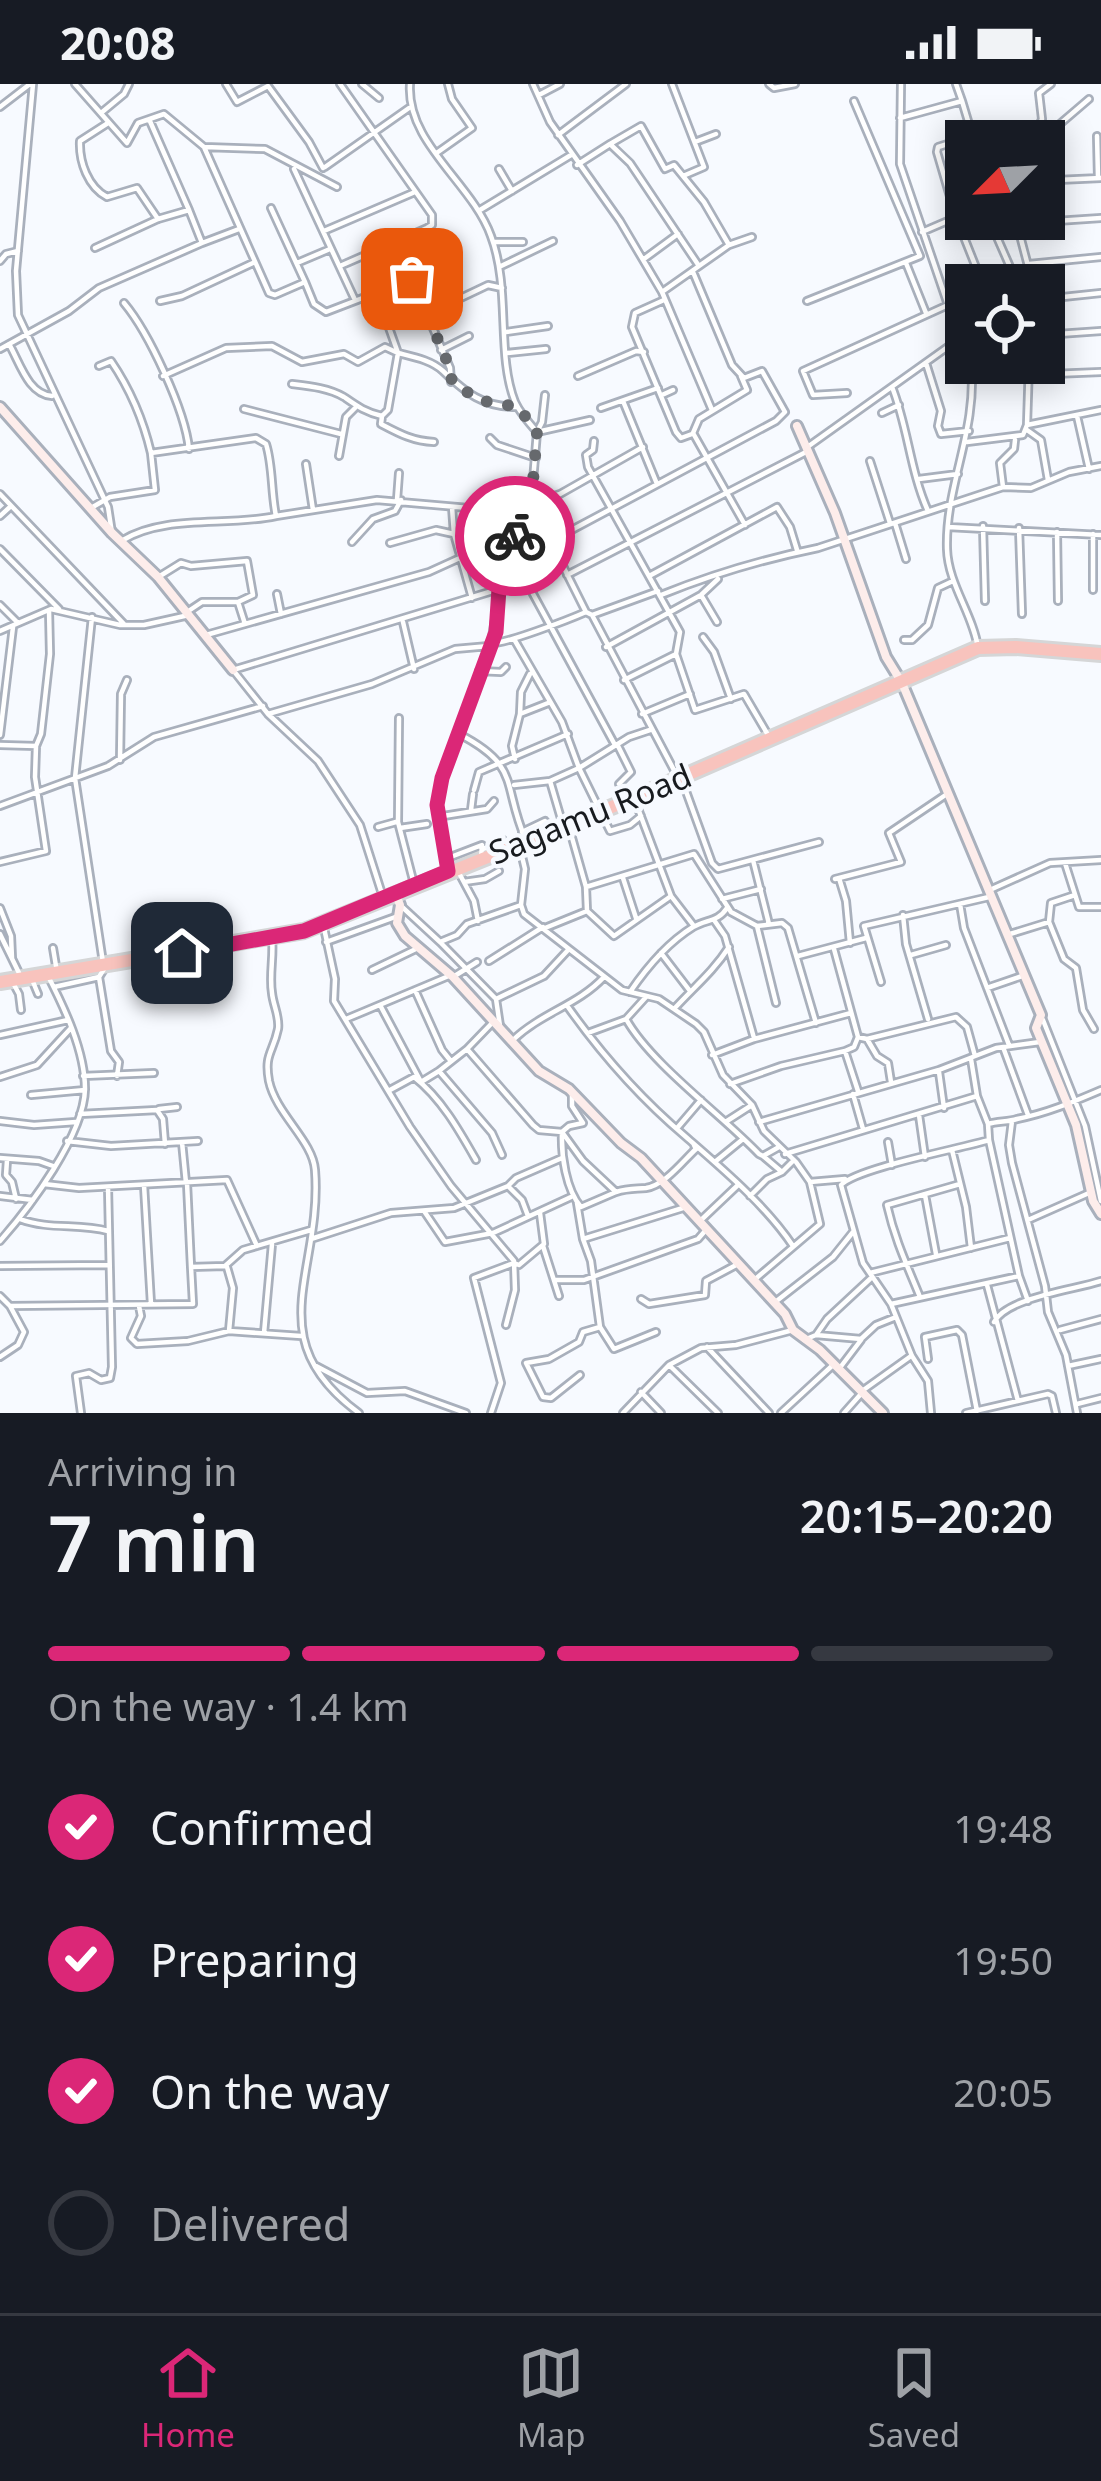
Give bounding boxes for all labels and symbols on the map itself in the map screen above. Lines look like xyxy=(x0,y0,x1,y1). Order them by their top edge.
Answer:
north arrow xyxy=(945,120,1065,240)
pin xyxy=(361,228,463,330)
courier xyxy=(455,476,575,596)
street label: Sagamu Road xyxy=(482,752,698,875)
pin xyxy=(131,902,233,1004)

